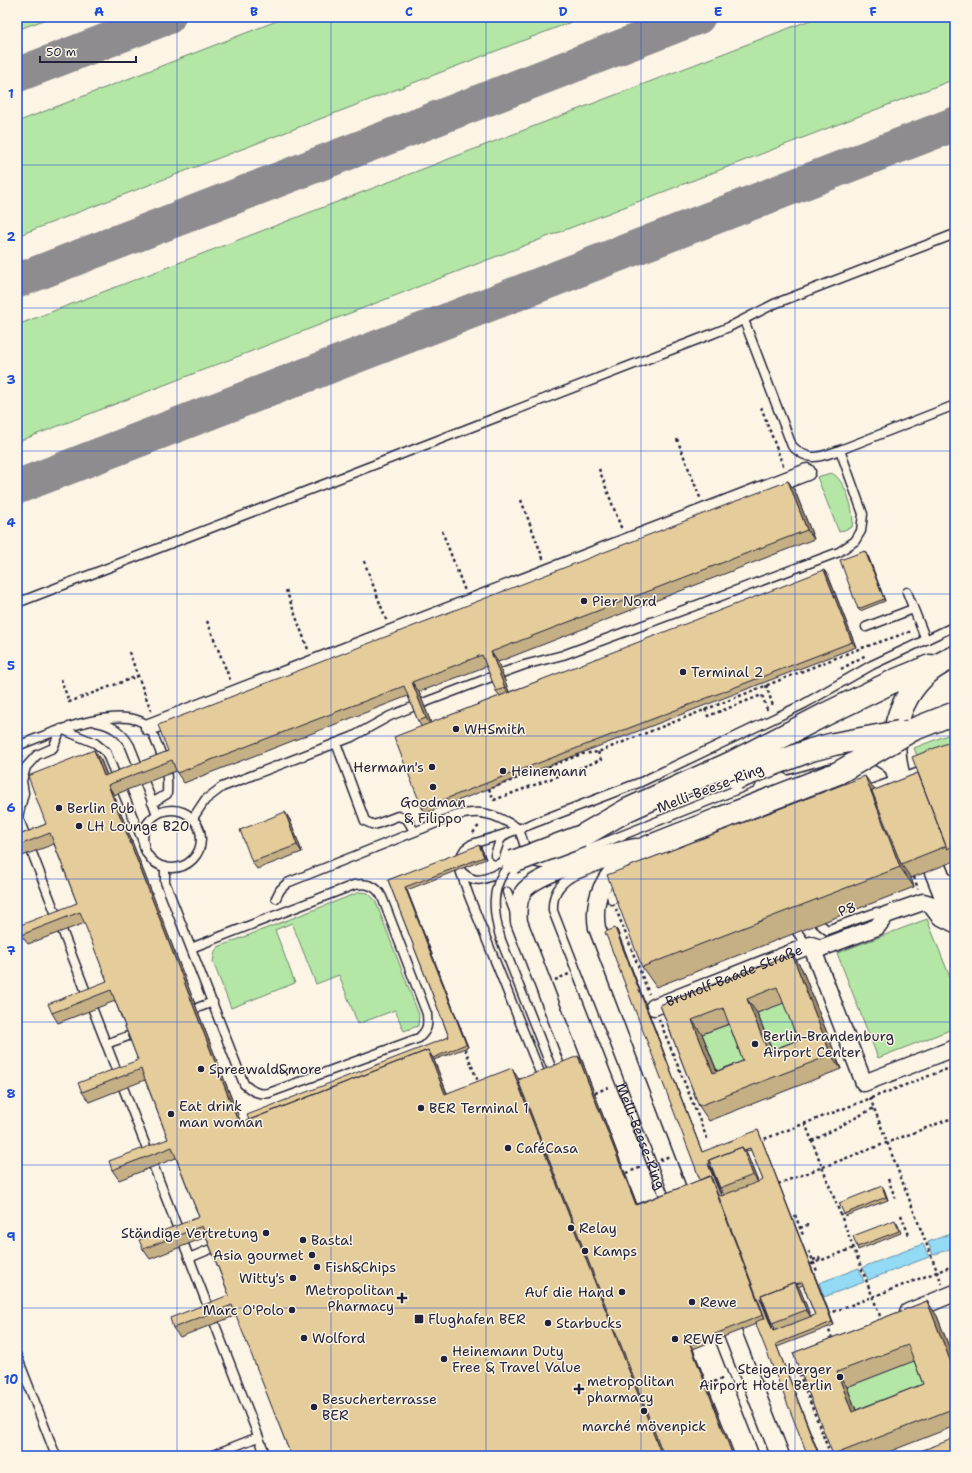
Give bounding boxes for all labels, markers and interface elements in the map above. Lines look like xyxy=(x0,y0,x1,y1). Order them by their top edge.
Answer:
text: A xyxy=(94,3,104,20)
text: B xyxy=(250,3,258,20)
text: C xyxy=(405,3,413,20)
text: D xyxy=(558,3,568,20)
text: E xyxy=(714,3,723,20)
text: F xyxy=(869,3,877,20)
scale bar xyxy=(40,38,136,64)
text: 50 m xyxy=(46,44,76,60)
text: 1 xyxy=(8,85,14,102)
text: 2 xyxy=(6,228,16,245)
text: 3 xyxy=(6,371,16,388)
text: 4 xyxy=(6,514,16,531)
place label: Pier Nord xyxy=(592,592,657,610)
marker: Pier Nord xyxy=(579,596,589,606)
text: 5 xyxy=(7,657,15,674)
place label: Terminal 2 xyxy=(691,663,763,681)
marker: Terminal 2 xyxy=(678,667,688,677)
place label: WHSmith xyxy=(464,720,526,738)
marker: WHSmith xyxy=(451,724,461,734)
place label: Hermann's xyxy=(353,758,424,776)
street label: Melli-Beese-Ring xyxy=(654,759,766,817)
marker: Hermann's xyxy=(427,762,437,772)
place label: Heinemann xyxy=(511,762,587,780)
marker: Heinemann xyxy=(498,766,508,776)
marker: Goodman & Filippo xyxy=(428,782,438,792)
place label: Goodman & Filippo xyxy=(400,793,466,827)
text: 6 xyxy=(6,799,16,816)
place label: Berlin Pub xyxy=(67,799,134,817)
marker: Berlin Pub xyxy=(54,803,64,813)
place label: LH Lounge B20 xyxy=(87,817,190,835)
marker: LH Lounge B20 xyxy=(74,821,84,831)
street label: P8 xyxy=(835,897,859,921)
street label: Brunolf-Baade-Straße xyxy=(663,940,805,1011)
text: 7 xyxy=(6,942,16,959)
place label: Berlin-Brandenburg Airport Center xyxy=(763,1027,894,1061)
marker: Berlin-Brandenburg Airport Center xyxy=(750,1039,760,1049)
place label: Spreewald&more xyxy=(209,1060,322,1078)
marker: Spreewald&more xyxy=(196,1064,206,1074)
street label: Melli-Beese-Ring xyxy=(612,1080,670,1192)
text: 8 xyxy=(6,1085,16,1102)
place label: Eat drink man woman xyxy=(179,1097,263,1131)
place label: BER Terminal 1 xyxy=(429,1099,529,1117)
marker: BER Terminal 1 xyxy=(416,1103,426,1113)
marker: Eat drink man woman xyxy=(166,1109,176,1119)
place label: CaféCasa xyxy=(516,1139,578,1157)
marker: CaféCasa xyxy=(503,1143,513,1153)
place label: Relay xyxy=(579,1219,617,1237)
marker: Relay xyxy=(566,1223,576,1233)
place label: Ständige Vertretung xyxy=(121,1224,258,1242)
text: 9 xyxy=(6,1228,16,1245)
marker: Ständige Vertretung xyxy=(261,1228,271,1238)
place label: Basta! xyxy=(311,1231,353,1249)
marker: Basta! xyxy=(298,1235,308,1245)
place label: Kamps xyxy=(593,1242,637,1260)
place label: Asia gourmet xyxy=(213,1246,304,1264)
marker: Kamps xyxy=(580,1246,590,1256)
marker: Asia gourmet xyxy=(307,1250,317,1260)
place label: Fish&Chips xyxy=(325,1258,396,1276)
marker: Fish&Chips xyxy=(312,1262,322,1272)
place label: Witty's xyxy=(239,1269,285,1287)
marker: Witty's xyxy=(288,1273,298,1283)
place label: Metropolitan Pharmacy xyxy=(305,1281,394,1315)
place label: Auf die Hand xyxy=(524,1283,614,1301)
marker: Auf die Hand xyxy=(617,1287,627,1297)
marker: Metropolitan Pharmacy xyxy=(397,1293,407,1303)
place label: Rewe xyxy=(700,1293,737,1311)
marker: Rewe xyxy=(687,1297,697,1307)
place label: Marc O'Polo xyxy=(203,1301,284,1319)
marker: Marc O'Polo xyxy=(287,1305,297,1315)
place label: Flughafen BER xyxy=(428,1310,526,1328)
marker: Flughafen BER xyxy=(413,1313,425,1325)
place label: Starbucks xyxy=(556,1314,622,1332)
marker: Starbucks xyxy=(543,1318,553,1328)
place label: Wolford xyxy=(312,1329,365,1347)
place label: REWE xyxy=(683,1330,724,1348)
marker: Wolford xyxy=(299,1333,309,1343)
marker: REWE xyxy=(670,1334,680,1344)
place label: Heinemann Duty Free & Travel Value xyxy=(452,1342,581,1376)
marker: Heinemann Duty Free & Travel Value xyxy=(439,1354,449,1364)
place label: Steigenberger Airport Hotel Berlin xyxy=(699,1360,832,1394)
text: 10 xyxy=(4,1371,18,1388)
place label: metropolitan pharmacy xyxy=(587,1372,675,1406)
marker: Steigenberger Airport Hotel Berlin xyxy=(835,1372,845,1382)
marker: metropolitan pharmacy xyxy=(574,1384,584,1394)
place label: Besucherterrasse BER xyxy=(322,1390,437,1424)
marker: Besucherterrasse BER xyxy=(309,1402,319,1412)
marker: marché mövenpick xyxy=(639,1406,649,1416)
place label: marché mövenpick xyxy=(582,1417,706,1435)

